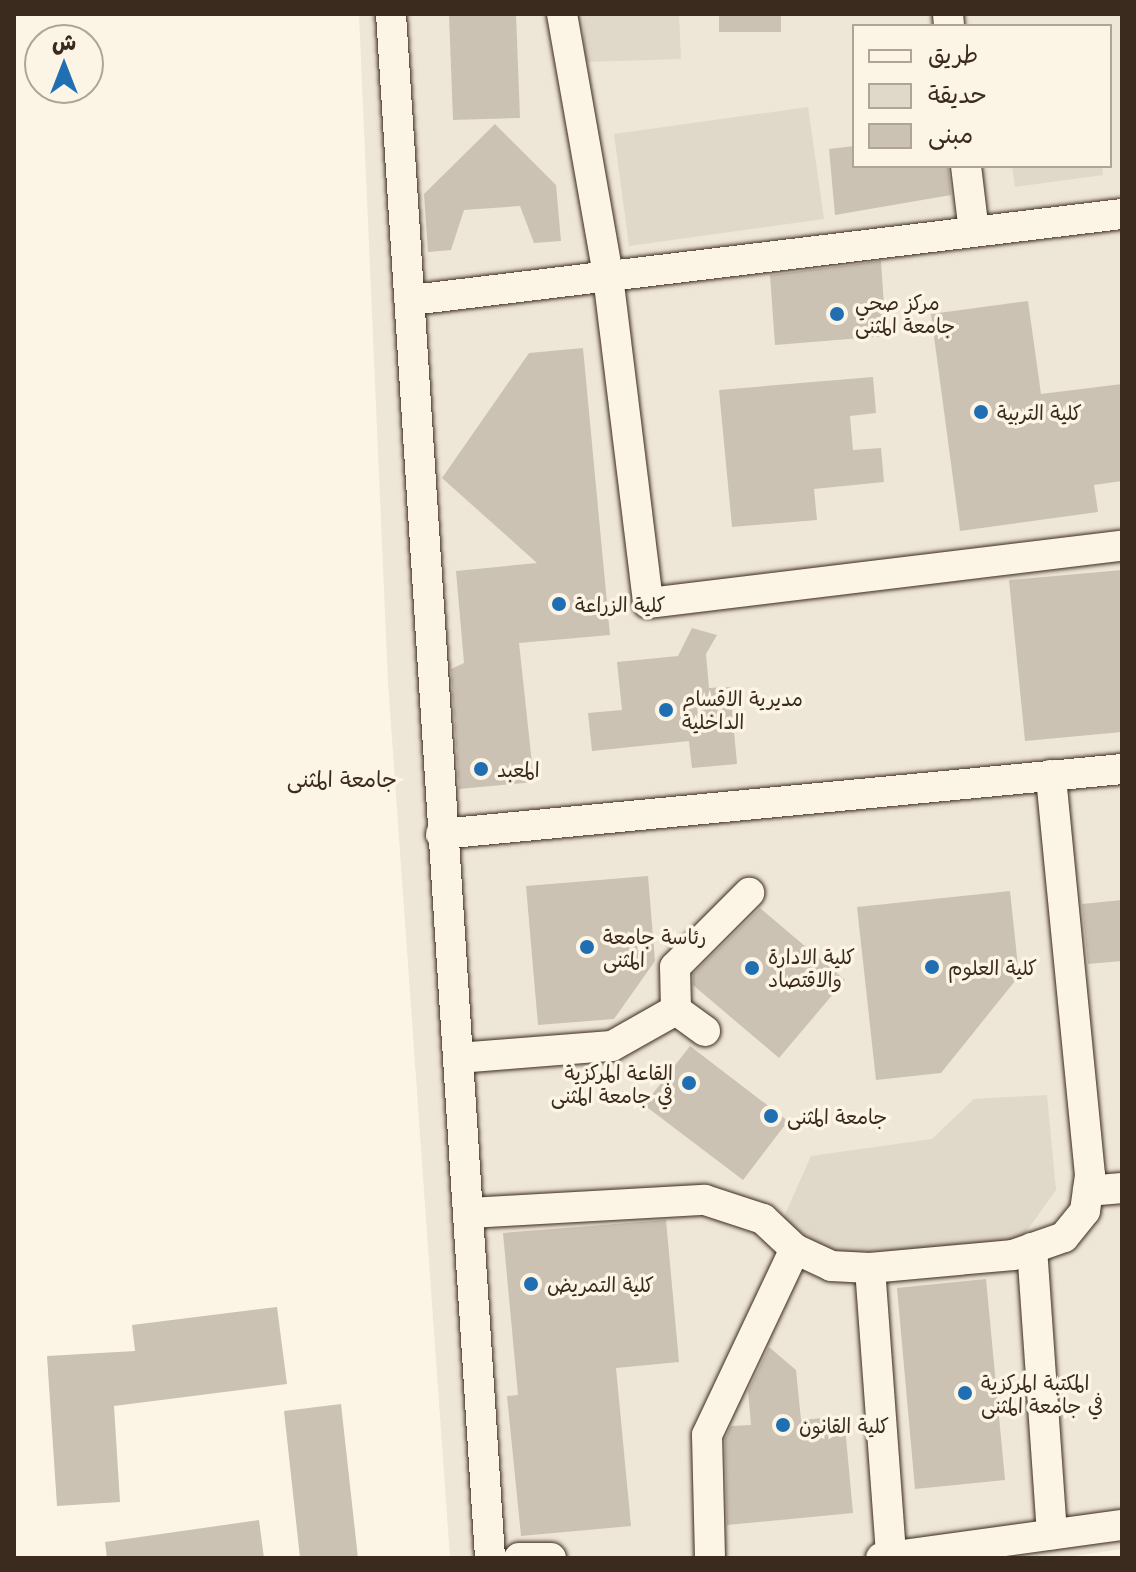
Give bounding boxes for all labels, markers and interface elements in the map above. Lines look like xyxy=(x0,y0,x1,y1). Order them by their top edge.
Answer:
north arrow xyxy=(24,24,104,104)
legend xyxy=(852,24,1112,168)
text: ش xyxy=(52,27,76,56)
text: طريق xyxy=(928,38,978,69)
text: حديقة xyxy=(928,78,987,109)
text: مبنى xyxy=(928,118,973,149)
place label: مركز صحي جامعة المثنى xyxy=(855,290,955,337)
marker: مركز صحي جامعة المثنى xyxy=(826,303,848,325)
place label: كلية التربية xyxy=(997,400,1082,424)
marker: كلية التربية xyxy=(972,403,990,421)
place label: كلية الزراعة xyxy=(575,592,666,616)
marker: كلية الزراعة xyxy=(550,595,568,613)
place label: مديرية الاقسام الداخلية xyxy=(682,686,803,733)
marker: مديرية الاقسام الداخلية xyxy=(657,701,675,719)
place label: المعبد xyxy=(497,757,540,781)
marker: المعبد xyxy=(472,760,490,778)
district label: جامعة المثنى xyxy=(287,766,397,792)
place label: رئاسة جامعة المثنى xyxy=(603,924,706,971)
marker: رئاسة جامعة المثنى xyxy=(578,938,596,956)
place label: كلية الادارة والاقتصاد xyxy=(768,944,855,991)
place label: كلية العلوم xyxy=(948,955,1037,979)
marker: كلية العلوم xyxy=(923,958,941,976)
marker: كلية الادارة والاقتصاد xyxy=(743,959,761,977)
place label: القاعة المركزية في جامعة المثنى xyxy=(551,1060,673,1107)
marker: القاعة المركزية في جامعة المثنى xyxy=(680,1074,698,1092)
place label: جامعة المثنى xyxy=(787,1104,887,1128)
marker: جامعة المثنى xyxy=(762,1107,780,1125)
place label: كلية التمريض xyxy=(547,1272,654,1296)
marker: كلية التمريض xyxy=(522,1275,540,1293)
place label: المكتبة المركزية في جامعة المثنى xyxy=(981,1370,1103,1417)
marker: المكتبة المركزية في جامعة المثنى xyxy=(956,1384,974,1402)
place label: كلية القانون xyxy=(799,1413,889,1437)
marker: كلية القانون xyxy=(774,1416,792,1434)

